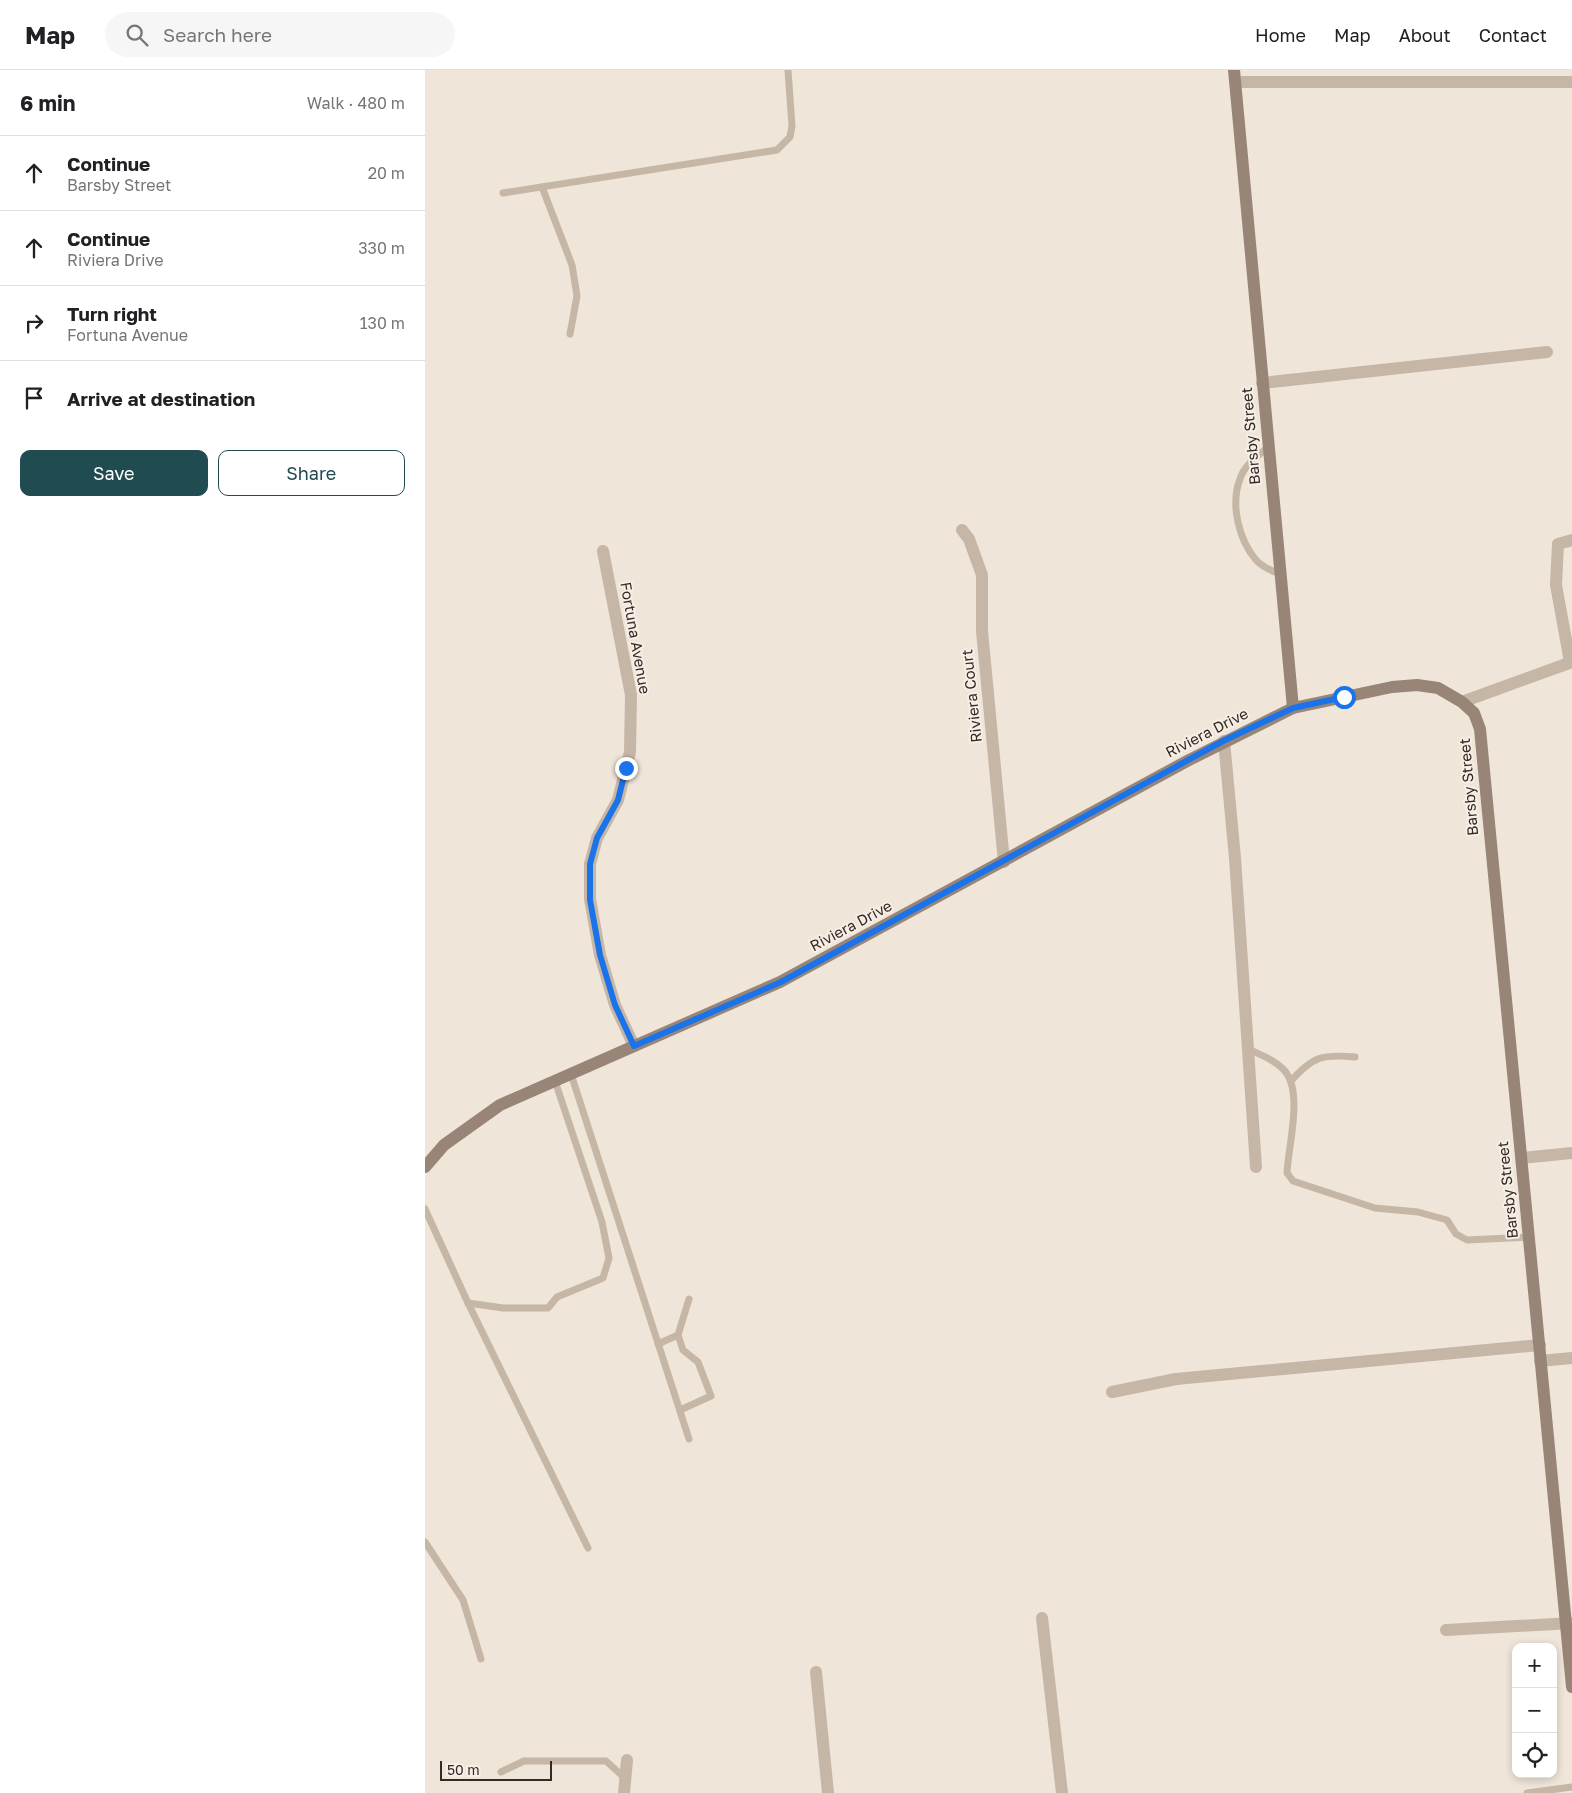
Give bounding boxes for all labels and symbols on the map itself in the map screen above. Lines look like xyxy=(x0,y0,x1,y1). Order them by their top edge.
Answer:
street label: Barsby Street xyxy=(1237,387,1263,486)
street label: Fortuna Avenue xyxy=(617,580,655,696)
street label: Riviera Court xyxy=(957,649,985,744)
route start xyxy=(1333,686,1356,709)
street label: Riviera Drive xyxy=(1162,703,1251,761)
street label: Barsby Street xyxy=(1455,738,1481,837)
route end xyxy=(615,757,638,780)
street label: Riviera Drive xyxy=(806,896,895,954)
street label: Barsby Street xyxy=(1493,1141,1521,1240)
scale bar xyxy=(440,1758,553,1781)

